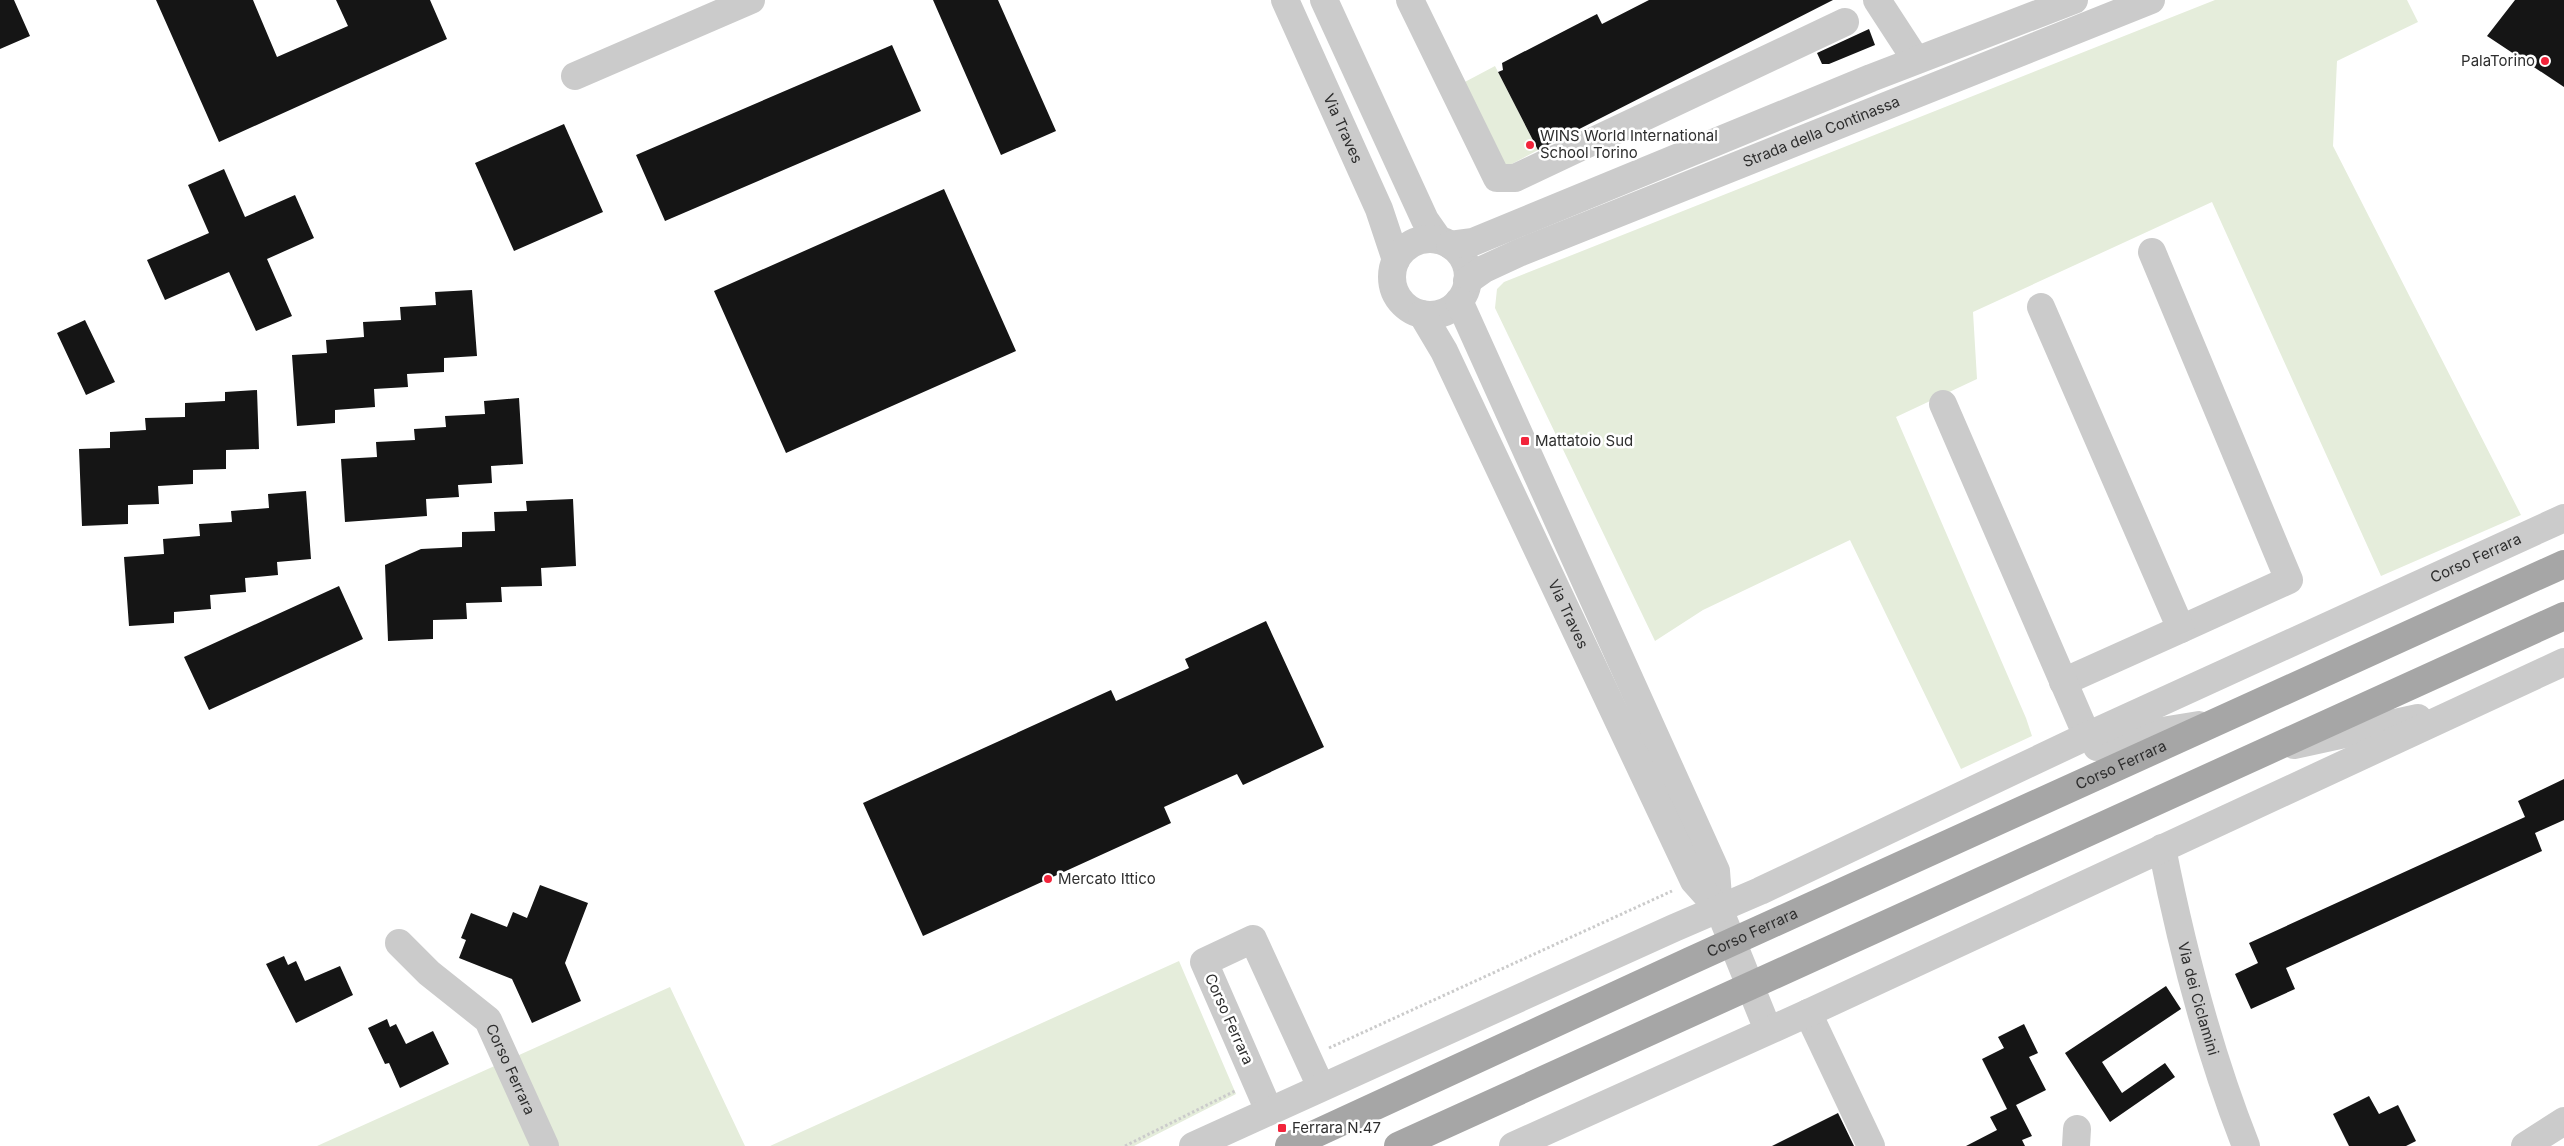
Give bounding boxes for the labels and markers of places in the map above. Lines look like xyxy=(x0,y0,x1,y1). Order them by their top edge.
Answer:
place label: PalaTorino xyxy=(2461,51,2535,70)
marker: PalaTorino xyxy=(2539,55,2551,67)
place label: WINS World International School Torino xyxy=(1540,126,1718,162)
marker: WINS World International School Torino xyxy=(1524,139,1536,151)
place label: Mattatoio Sud xyxy=(1535,431,1633,450)
marker: Mattatoio Sud xyxy=(1519,435,1531,447)
place label: Mercato Ittico xyxy=(1058,869,1156,888)
marker: Mercato Ittico xyxy=(1042,873,1054,885)
place label: Ferrara N.47 xyxy=(1292,1118,1381,1137)
marker: Ferrara N.47 xyxy=(1276,1122,1288,1134)

